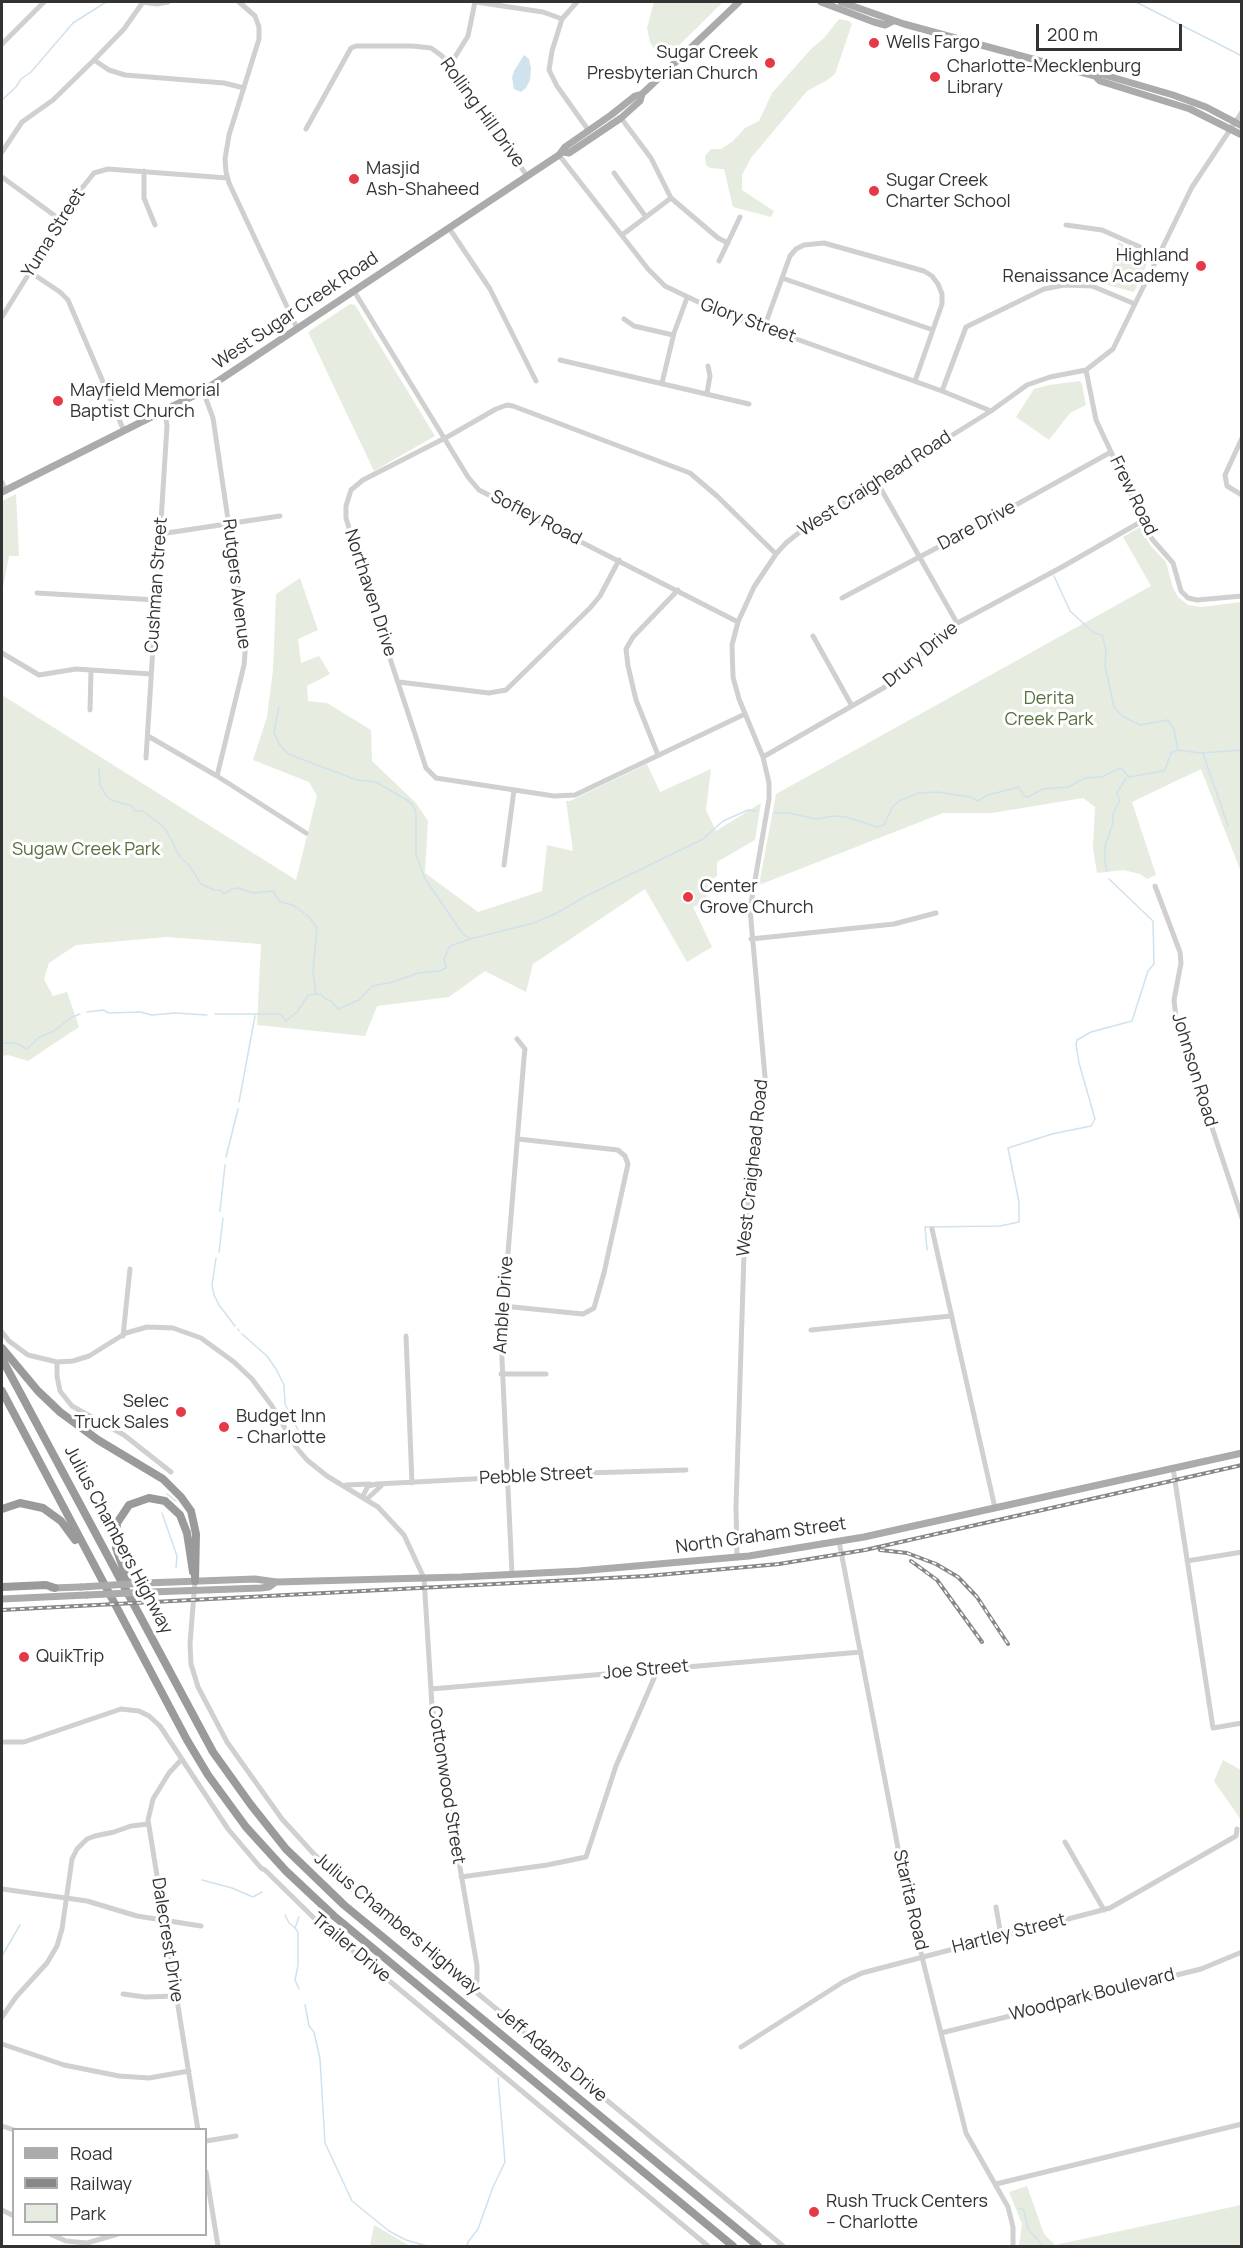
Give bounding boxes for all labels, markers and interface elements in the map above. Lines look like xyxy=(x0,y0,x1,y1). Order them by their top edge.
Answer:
scale bar xyxy=(1039,12,1184,50)
text: 200 m xyxy=(1047,22,1098,46)
place label: Wells Fargo xyxy=(886,32,980,54)
marker: Wells Fargo xyxy=(867,36,881,50)
place label: Sugar Creek Presbyterian Church xyxy=(587,42,758,84)
street label: Rolling Hill Drive xyxy=(435,54,529,172)
marker: Sugar Creek Presbyterian Church xyxy=(763,56,777,70)
place label: Charlotte-Mecklenburg Library xyxy=(947,56,1141,98)
marker: Charlotte-Mecklenburg Library xyxy=(928,70,942,84)
place label: Masjid Ash-Shaheed xyxy=(366,158,479,201)
place label: Sugar Creek Charter School xyxy=(886,170,1011,213)
marker: Masjid Ash-Shaheed xyxy=(347,172,361,186)
street label: Yuma Street xyxy=(18,184,90,282)
marker: Sugar Creek Charter School xyxy=(867,184,881,198)
place label: Highland Renaissance Academy xyxy=(1003,245,1189,288)
street label: West Sugar Creek Road xyxy=(209,248,383,374)
marker: Highland Renaissance Academy xyxy=(1194,259,1208,273)
street label: Glory Street xyxy=(697,294,799,348)
place label: Mayfield Memorial Baptist Church xyxy=(70,380,220,422)
marker: Mayfield Memorial Baptist Church xyxy=(51,394,65,408)
street label: West Craighead Road xyxy=(794,426,956,542)
street label: Frew Road xyxy=(1105,453,1161,539)
street label: Sofley Road xyxy=(487,486,585,550)
street label: Dare Drive xyxy=(935,497,1019,555)
street label: Cushman Street xyxy=(141,516,173,654)
street label: Rutgers Avenue xyxy=(217,518,255,650)
street label: Northaven Drive xyxy=(339,527,401,659)
street label: Drury Drive xyxy=(879,618,963,692)
park label: Derita Creek Park xyxy=(1005,688,1093,730)
park label: Sugaw Creek Park xyxy=(12,839,160,861)
place label: Center Grove Church xyxy=(700,876,813,918)
marker: Center Grove Church xyxy=(681,890,695,904)
street label: Johnson Road xyxy=(1167,1011,1221,1129)
street label: West Craighead Road xyxy=(733,1078,773,1258)
street label: Amble Drive xyxy=(490,1256,518,1354)
place label: Selec Truck Sales xyxy=(74,1391,169,1434)
marker: Selec Truck Sales xyxy=(174,1405,188,1419)
place label: Budget Inn - Charlotte xyxy=(236,1406,326,1448)
marker: Budget Inn - Charlotte xyxy=(217,1420,231,1434)
street label: Julius Chambers Highway xyxy=(59,1442,177,1638)
street label: Pebble Street xyxy=(479,1462,593,1490)
street label: North Graham Street xyxy=(674,1513,848,1559)
place label: QuikTrip xyxy=(36,1646,104,1668)
marker: QuikTrip xyxy=(17,1650,31,1664)
street label: Joe Street xyxy=(602,1655,690,1685)
street label: Cottonwood Street xyxy=(423,1704,469,1866)
street label: Julius Chambers Highway xyxy=(309,1848,485,2000)
street label: Starita Road xyxy=(888,1848,932,1952)
street label: Dalecrest Drive xyxy=(146,1876,188,2004)
street label: Trailer Drive xyxy=(307,1909,395,1987)
street label: Hartley Street xyxy=(950,1909,1068,1959)
street label: Woodpark Boulevard xyxy=(1007,1964,1177,2026)
street label: Jeff Adams Drive xyxy=(493,2003,611,2107)
legend xyxy=(12,2128,207,2236)
text: Road xyxy=(70,2141,113,2165)
text: Railway xyxy=(70,2171,132,2195)
place label: Rush Truck Centers – Charlotte xyxy=(826,2191,988,2234)
text: Park xyxy=(70,2201,106,2225)
marker: Rush Truck Centers – Charlotte xyxy=(807,2205,821,2219)

